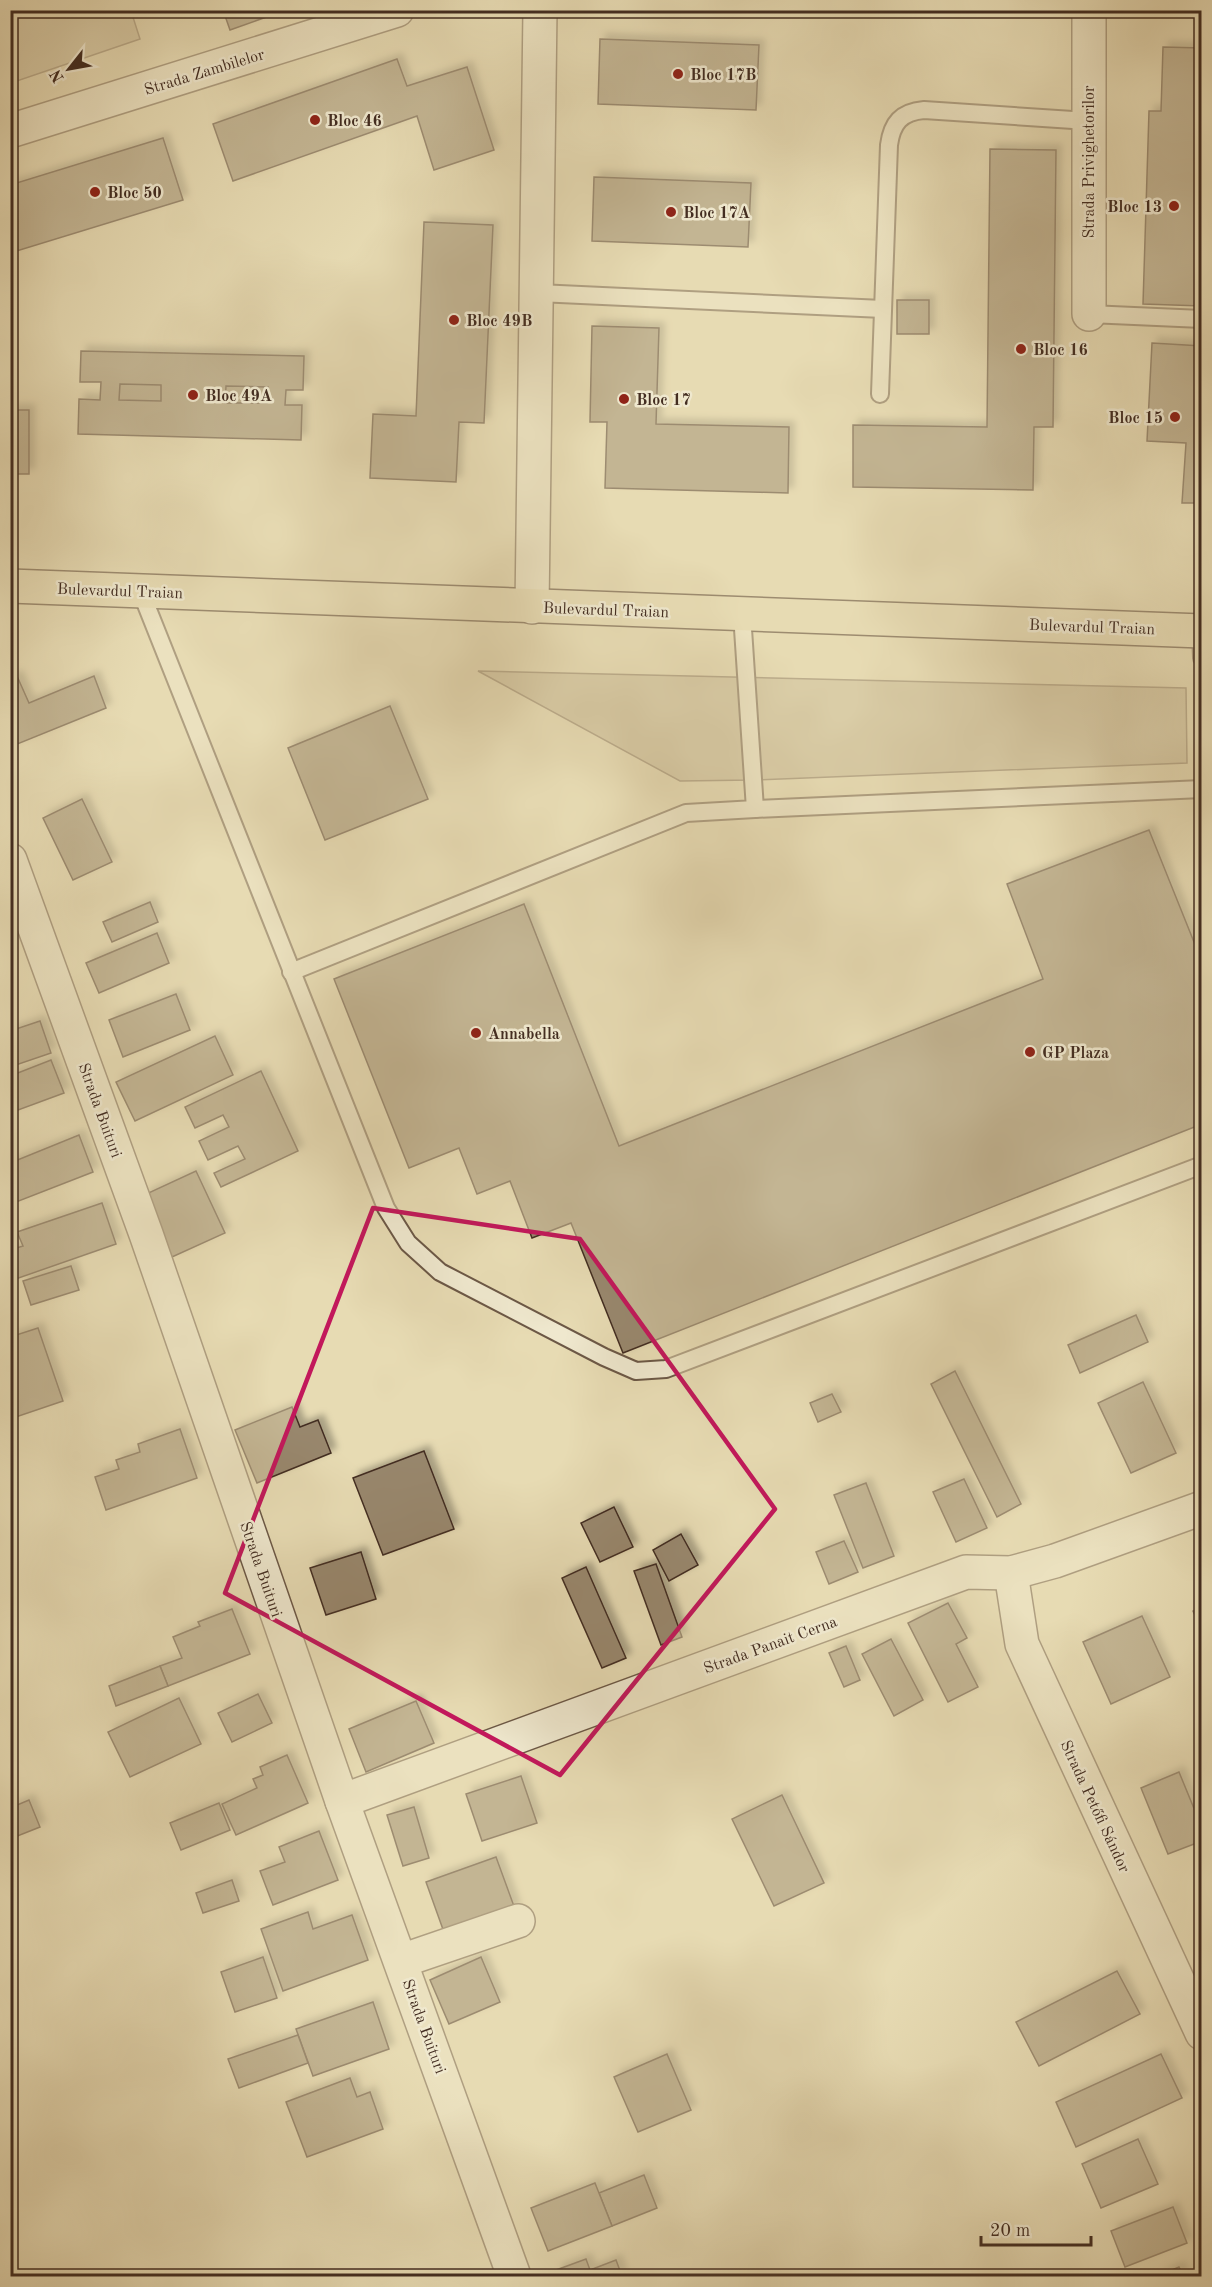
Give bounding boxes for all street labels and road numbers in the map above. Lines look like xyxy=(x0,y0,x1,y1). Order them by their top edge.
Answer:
street label: Strada Zambilelor xyxy=(143,47,267,99)
street label: Strada Privighetorilor xyxy=(1082,85,1098,239)
street label: Bulevardul Traian xyxy=(57,582,184,602)
street label: Bulevardul Traian xyxy=(543,601,670,621)
street label: Bulevardul Traian xyxy=(1029,618,1156,638)
street label: Strada Buituri xyxy=(75,1061,124,1160)
street label: Strada Buituri xyxy=(236,1520,284,1619)
street label: Strada Panait Cerna xyxy=(702,1614,840,1677)
street label: Strada Petőfi Sándor xyxy=(1057,1738,1132,1876)
street label: Strada Buituri xyxy=(399,1977,448,2076)

